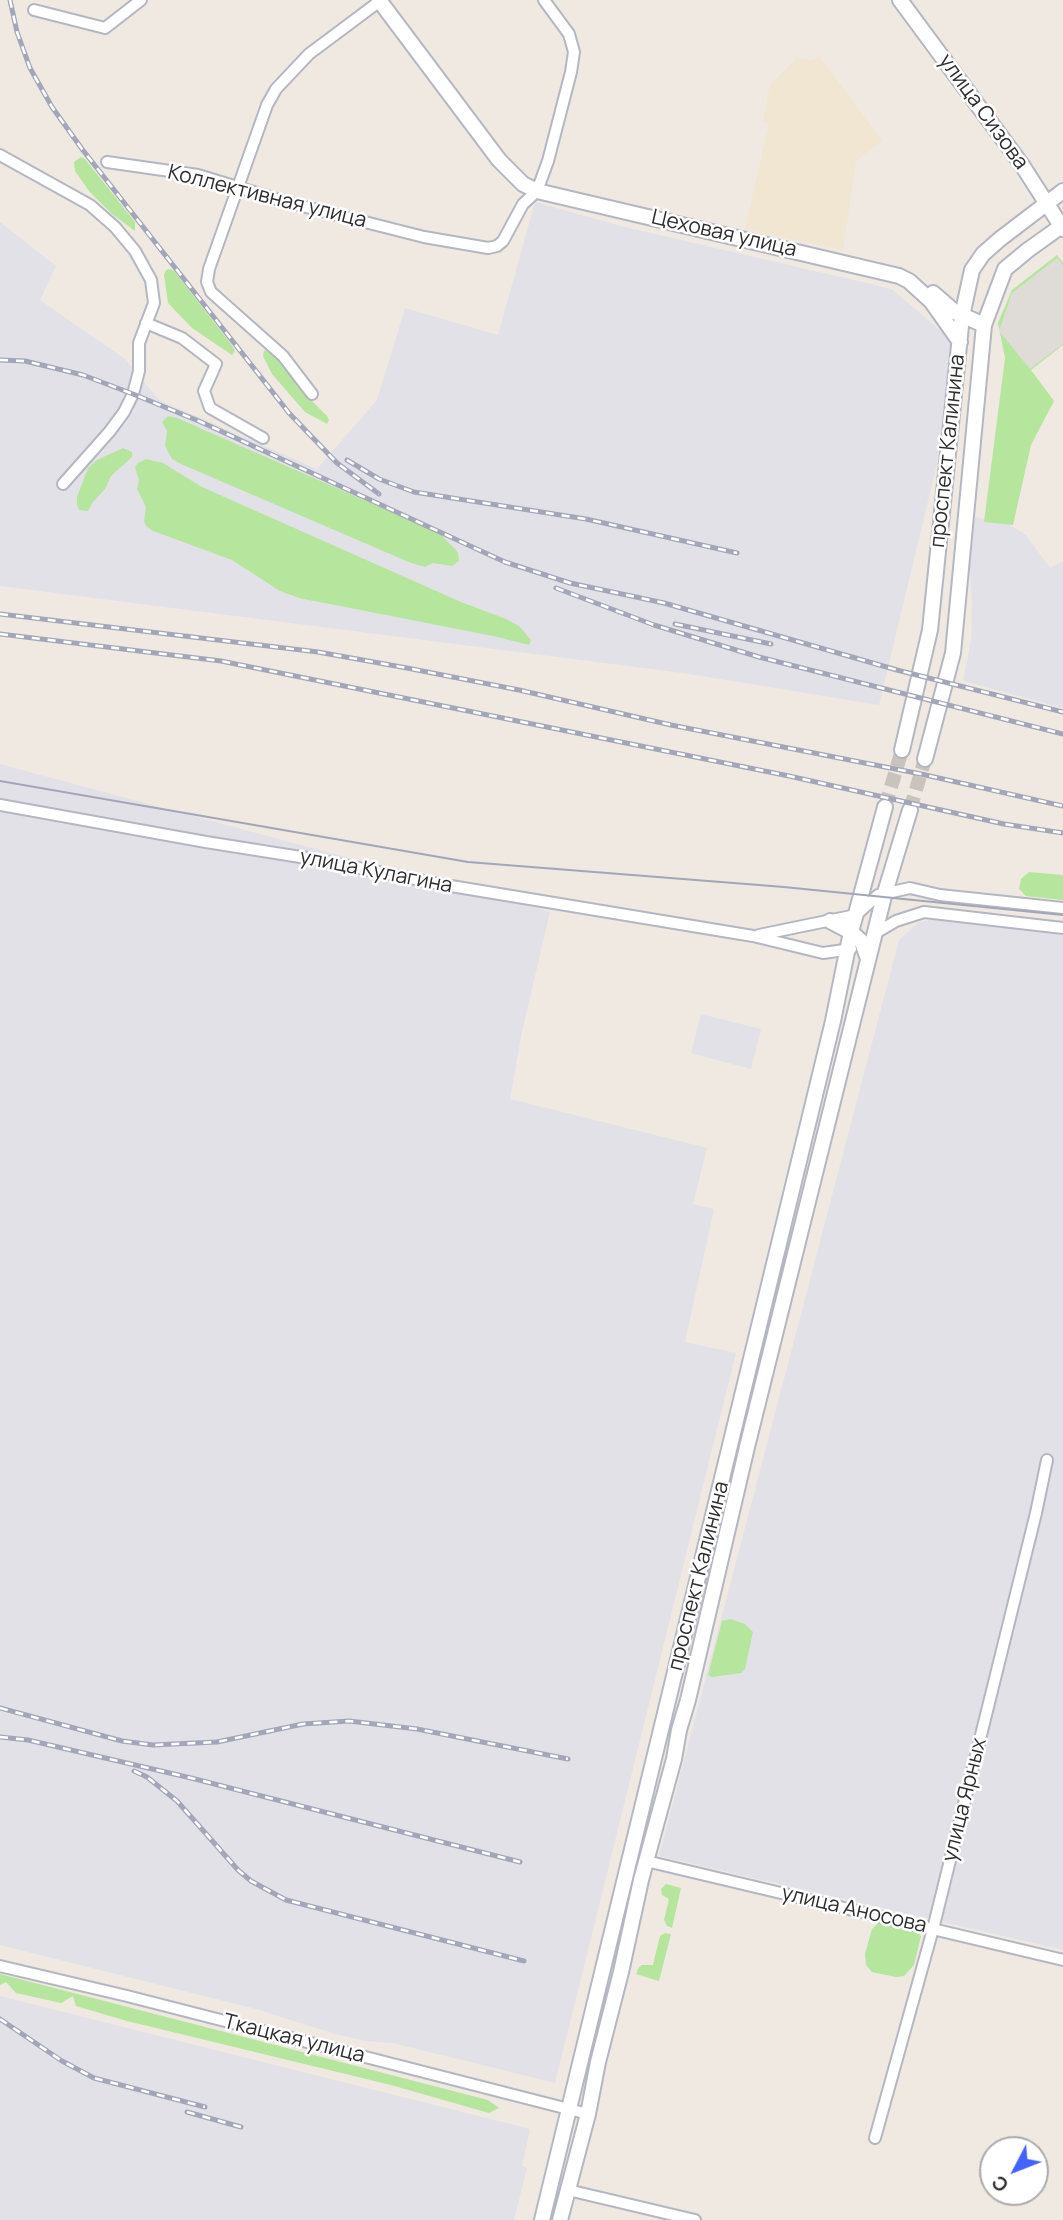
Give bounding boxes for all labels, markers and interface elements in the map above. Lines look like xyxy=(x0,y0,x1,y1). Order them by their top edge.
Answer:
street label: улица Сизова xyxy=(933,49,1033,175)
street label: Коллективная улица xyxy=(165,160,369,234)
street label: Цеховая улица xyxy=(649,205,799,263)
street label: проспект Калинина xyxy=(925,353,971,549)
street label: улица Кулагина xyxy=(297,845,455,899)
street label: проспект Калинина xyxy=(663,1479,735,1673)
street label: улица Ярных xyxy=(937,1735,993,1865)
street label: улица Аносова xyxy=(779,1881,929,1939)
street label: Ткацкая улица xyxy=(221,2009,367,2069)
north arrow xyxy=(979,2136,1049,2206)
text: С xyxy=(986,2170,1014,2198)

